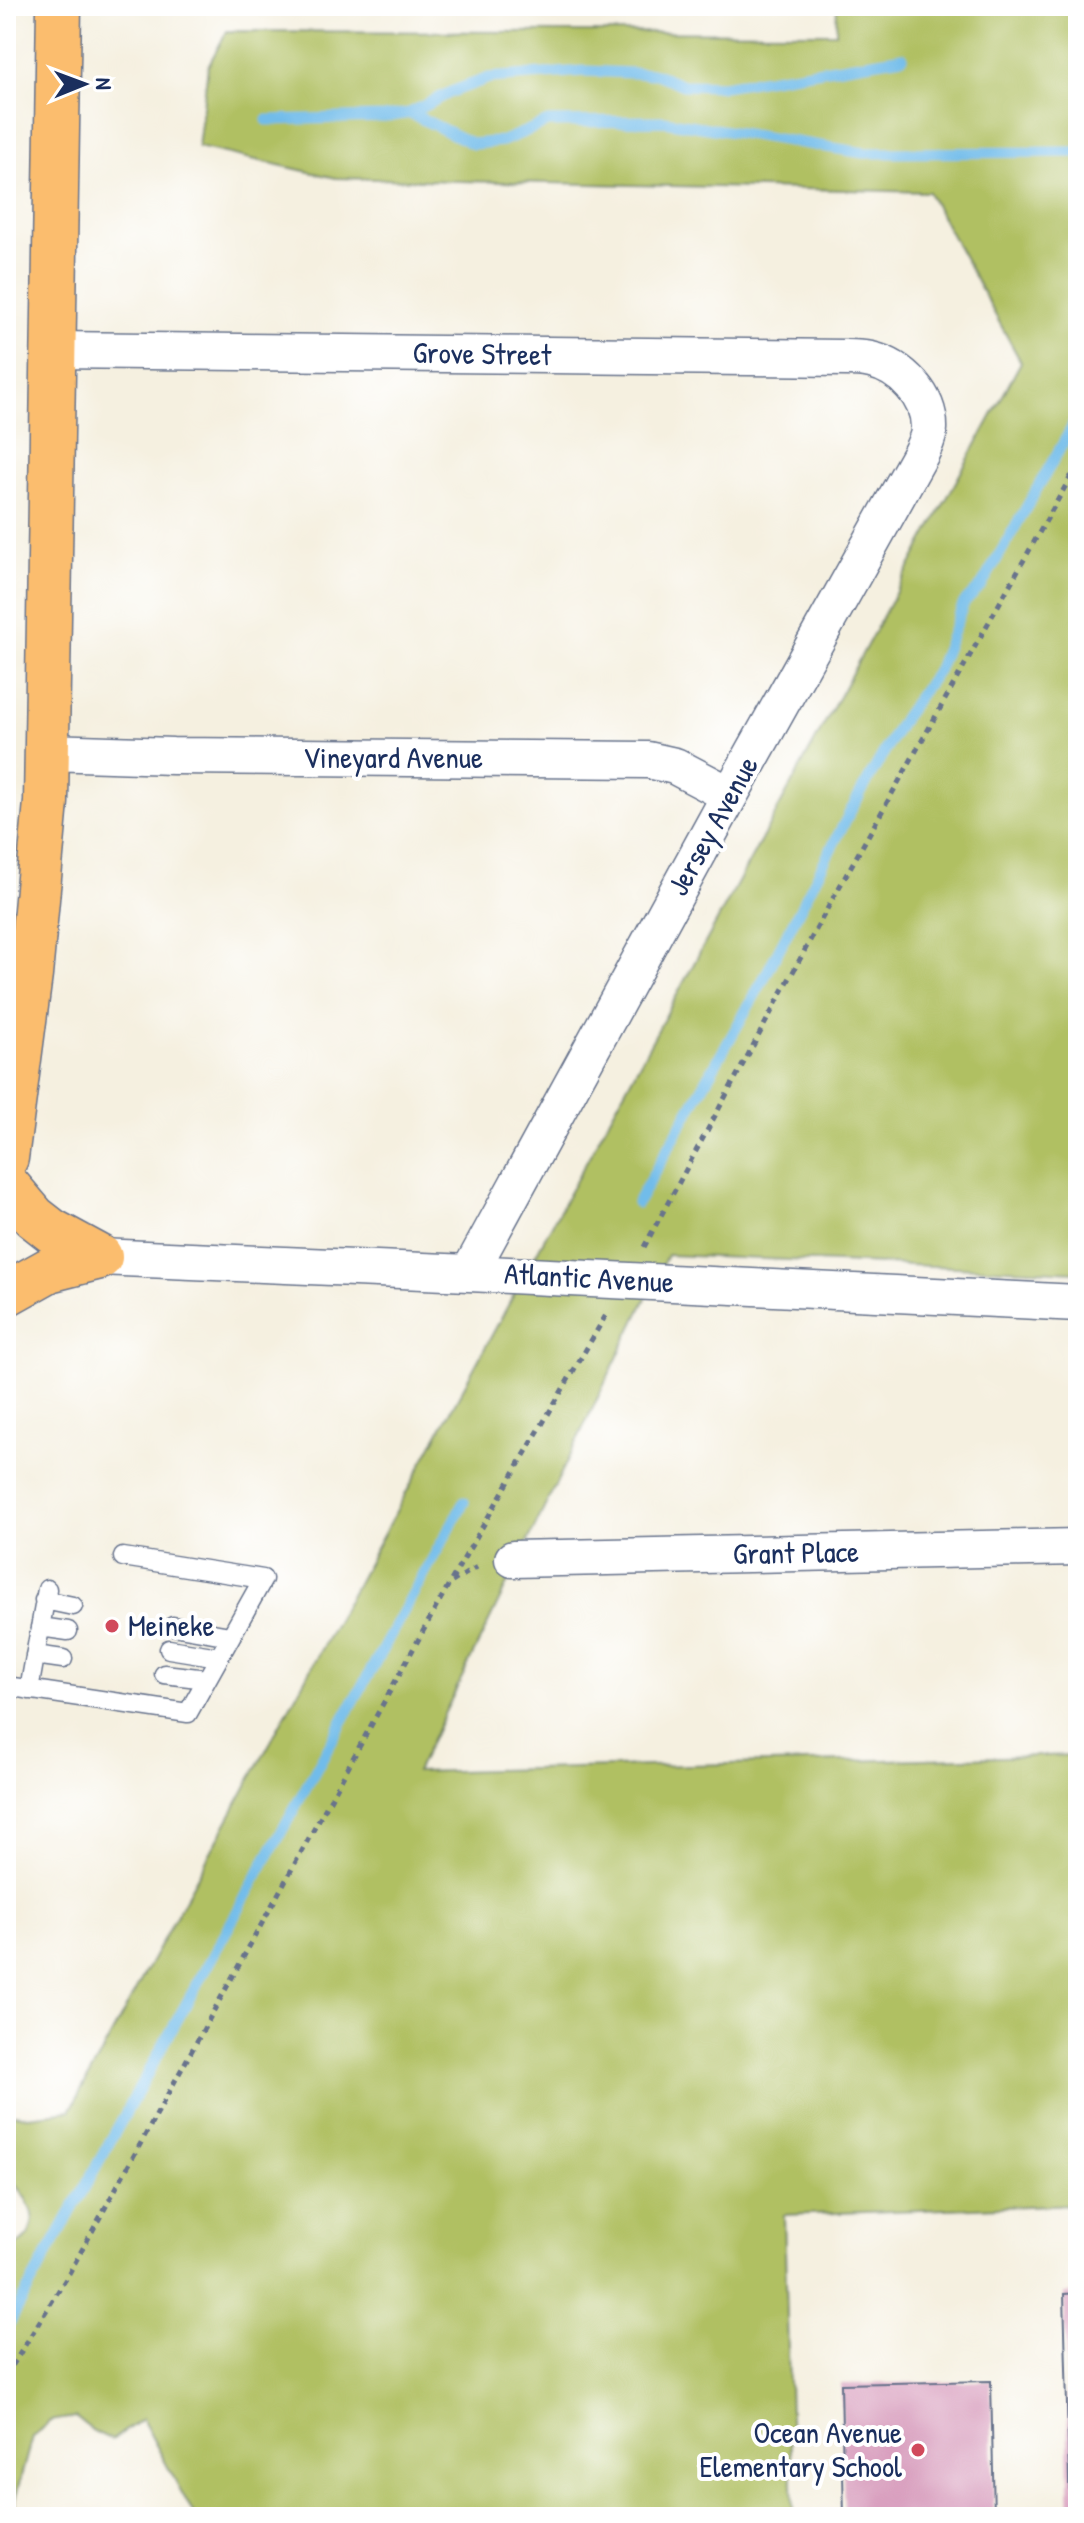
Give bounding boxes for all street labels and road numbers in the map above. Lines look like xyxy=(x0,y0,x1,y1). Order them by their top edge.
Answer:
street label: Grove Street xyxy=(412,332,552,374)
street label: Vineyard Avenue xyxy=(303,737,483,777)
street label: Jersey Avenue xyxy=(657,749,767,902)
street label: Atlantic Avenue xyxy=(503,1253,675,1301)
street label: Grant Place xyxy=(733,1531,859,1573)

